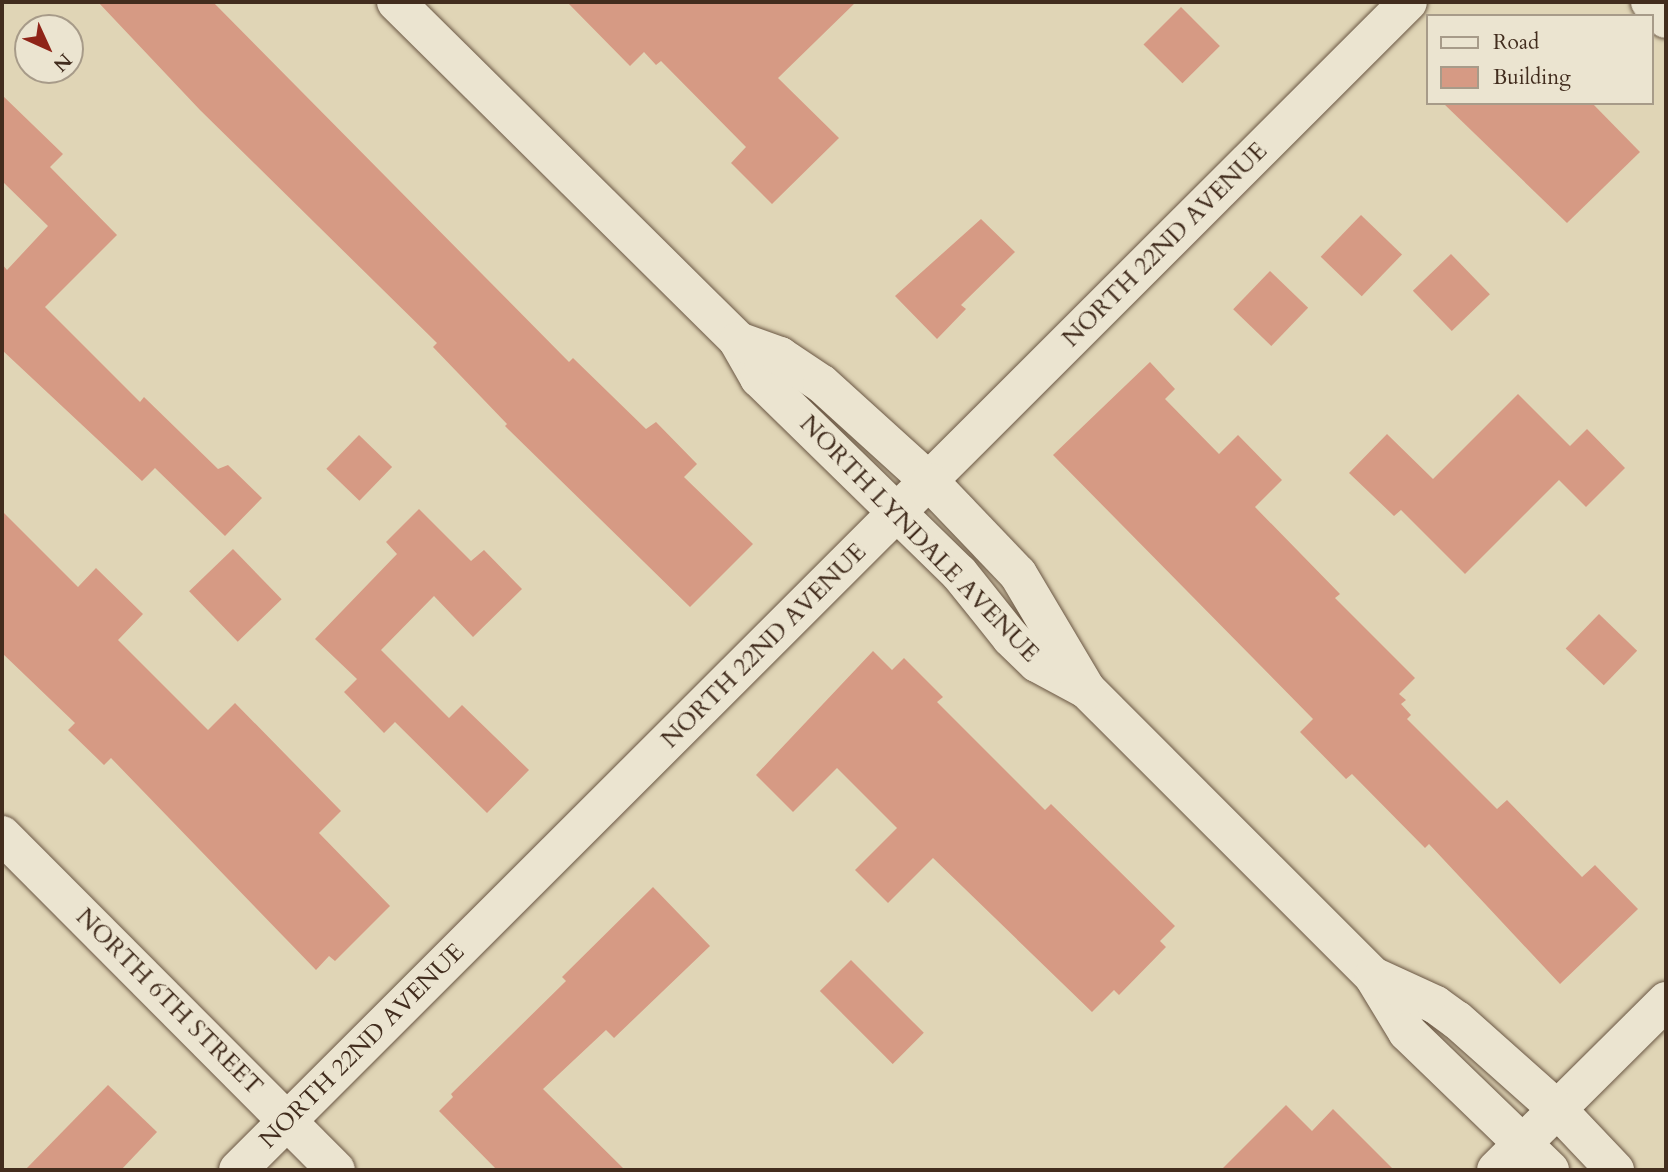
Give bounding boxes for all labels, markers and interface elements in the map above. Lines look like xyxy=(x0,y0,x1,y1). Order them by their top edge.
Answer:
north arrow xyxy=(14,14,84,84)
legend xyxy=(1426,14,1654,105)
text: Road xyxy=(1493,28,1539,57)
text: N xyxy=(47,47,77,77)
text: Building xyxy=(1493,63,1571,92)
street label: NORTH 22ND AVENUE xyxy=(1057,137,1273,353)
street label: NORTH LYNDALE AVENUE xyxy=(793,410,1045,668)
street label: NORTH 22ND AVENUE xyxy=(656,538,872,754)
street label: NORTH 6TH STREET xyxy=(70,903,268,1101)
street label: NORTH 22ND AVENUE xyxy=(254,938,470,1154)

